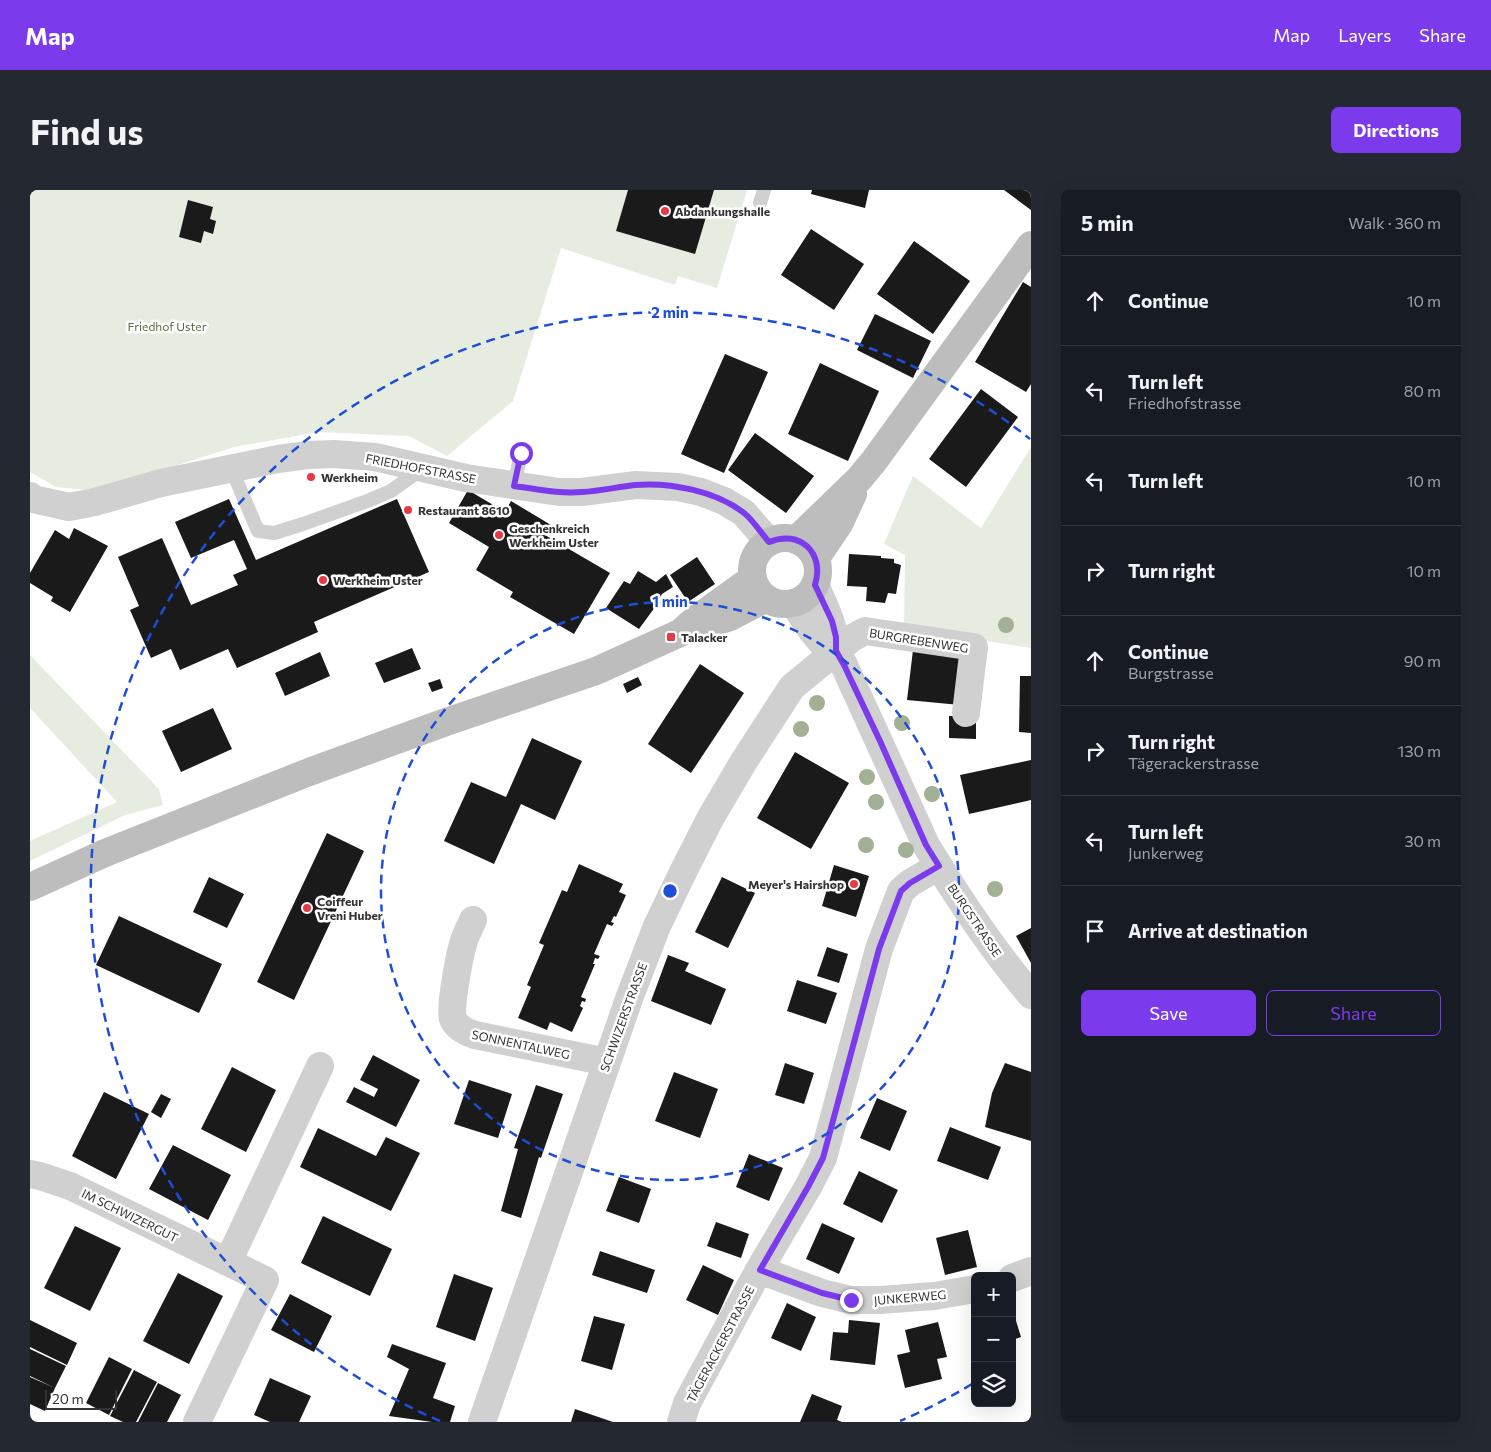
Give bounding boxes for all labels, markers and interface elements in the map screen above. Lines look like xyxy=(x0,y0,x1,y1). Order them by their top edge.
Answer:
text: Map xyxy=(25,21,75,50)
text: Map xyxy=(1273,24,1310,46)
text: Layers xyxy=(1338,24,1391,46)
text: Share xyxy=(1419,24,1466,46)
button: Directions xyxy=(1331,107,1461,153)
text: Find us xyxy=(30,109,144,152)
place label: Abdankungshalle xyxy=(675,204,770,218)
marker: Abdankungshalle xyxy=(659,205,671,217)
text: 5 min xyxy=(1081,210,1134,235)
text: Walk · 360 m xyxy=(1348,213,1441,232)
icon: ahead xyxy=(1081,287,1109,315)
text: Continue xyxy=(1128,289,1208,312)
text: 10 m xyxy=(1407,291,1441,310)
text: 2 min xyxy=(651,303,689,321)
park label: Friedhof Uster xyxy=(128,319,207,333)
text: Turn left xyxy=(1128,370,1203,393)
icon: left xyxy=(1081,377,1109,405)
text: 80 m xyxy=(1404,381,1441,400)
text: Friedhofstrasse xyxy=(1128,393,1241,412)
route start xyxy=(510,442,533,465)
street label: FRIEDHOFSTRASSE xyxy=(365,450,477,486)
icon: left xyxy=(1081,467,1109,495)
text: Turn left xyxy=(1128,469,1203,492)
place label: Werkheim xyxy=(321,470,378,484)
marker: Werkheim xyxy=(305,471,317,483)
text: 10 m xyxy=(1407,471,1441,490)
place label: Restaurant 8610 xyxy=(418,503,510,517)
marker: Restaurant 8610 xyxy=(402,504,414,516)
place label: Geschenkreich Werkheim Uster xyxy=(509,521,599,549)
marker: Geschenkreich Werkheim Uster xyxy=(493,529,505,541)
icon: right xyxy=(1081,557,1109,585)
text: Turn right xyxy=(1128,559,1215,582)
text: 10 m xyxy=(1407,561,1441,580)
place label: Werkheim Uster xyxy=(333,573,423,587)
marker: Werkheim Uster xyxy=(317,574,329,586)
text: 1 min xyxy=(652,592,688,610)
street label: BURGREBENWEG xyxy=(868,625,970,655)
place label: Talacker xyxy=(681,630,728,644)
marker: Talacker xyxy=(665,631,677,643)
text: Continue xyxy=(1128,640,1208,663)
icon: ahead xyxy=(1081,647,1109,675)
text: 90 m xyxy=(1404,651,1441,670)
text: Burgstrasse xyxy=(1128,663,1214,682)
text: Turn right xyxy=(1128,730,1215,753)
icon: right xyxy=(1081,737,1109,765)
text: 130 m xyxy=(1398,741,1441,760)
text: Tägerackerstrasse xyxy=(1128,753,1259,772)
text: Turn left xyxy=(1128,820,1203,843)
icon: left xyxy=(1081,827,1109,855)
text: 30 m xyxy=(1404,831,1441,850)
text: Junkerweg xyxy=(1128,843,1204,862)
place label: Meyer's Hairshop xyxy=(748,877,844,891)
marker: Meyer's Hairshop xyxy=(848,878,860,890)
street label: BURGSTRASSE xyxy=(945,881,1005,959)
centre of rings xyxy=(661,882,679,900)
place label: Coiffeur Vreni Huber xyxy=(317,894,383,922)
marker: Coiffeur Vreni Huber xyxy=(301,902,313,914)
icon: arrive xyxy=(1081,917,1109,945)
text: Arrive at destination xyxy=(1128,919,1308,942)
street label: SCHWIZERSTRASSE xyxy=(597,960,649,1074)
button: Save xyxy=(1081,990,1256,1036)
button: Share xyxy=(1266,990,1441,1036)
street label: SONNENTALWEG xyxy=(471,1027,571,1061)
street label: IM SCHWIZERGUT xyxy=(80,1186,181,1245)
map controls xyxy=(971,1272,1016,1407)
button: + xyxy=(971,1272,1016,1317)
street label: TÄGERACKERSTRASSE xyxy=(683,1283,757,1405)
street label: JUNKERWEG xyxy=(873,1287,947,1308)
route end xyxy=(840,1289,863,1312)
button: − xyxy=(971,1317,1016,1362)
button: layers xyxy=(971,1362,1016,1407)
scale bar xyxy=(45,1387,118,1410)
text: 20 m xyxy=(52,1390,84,1407)

